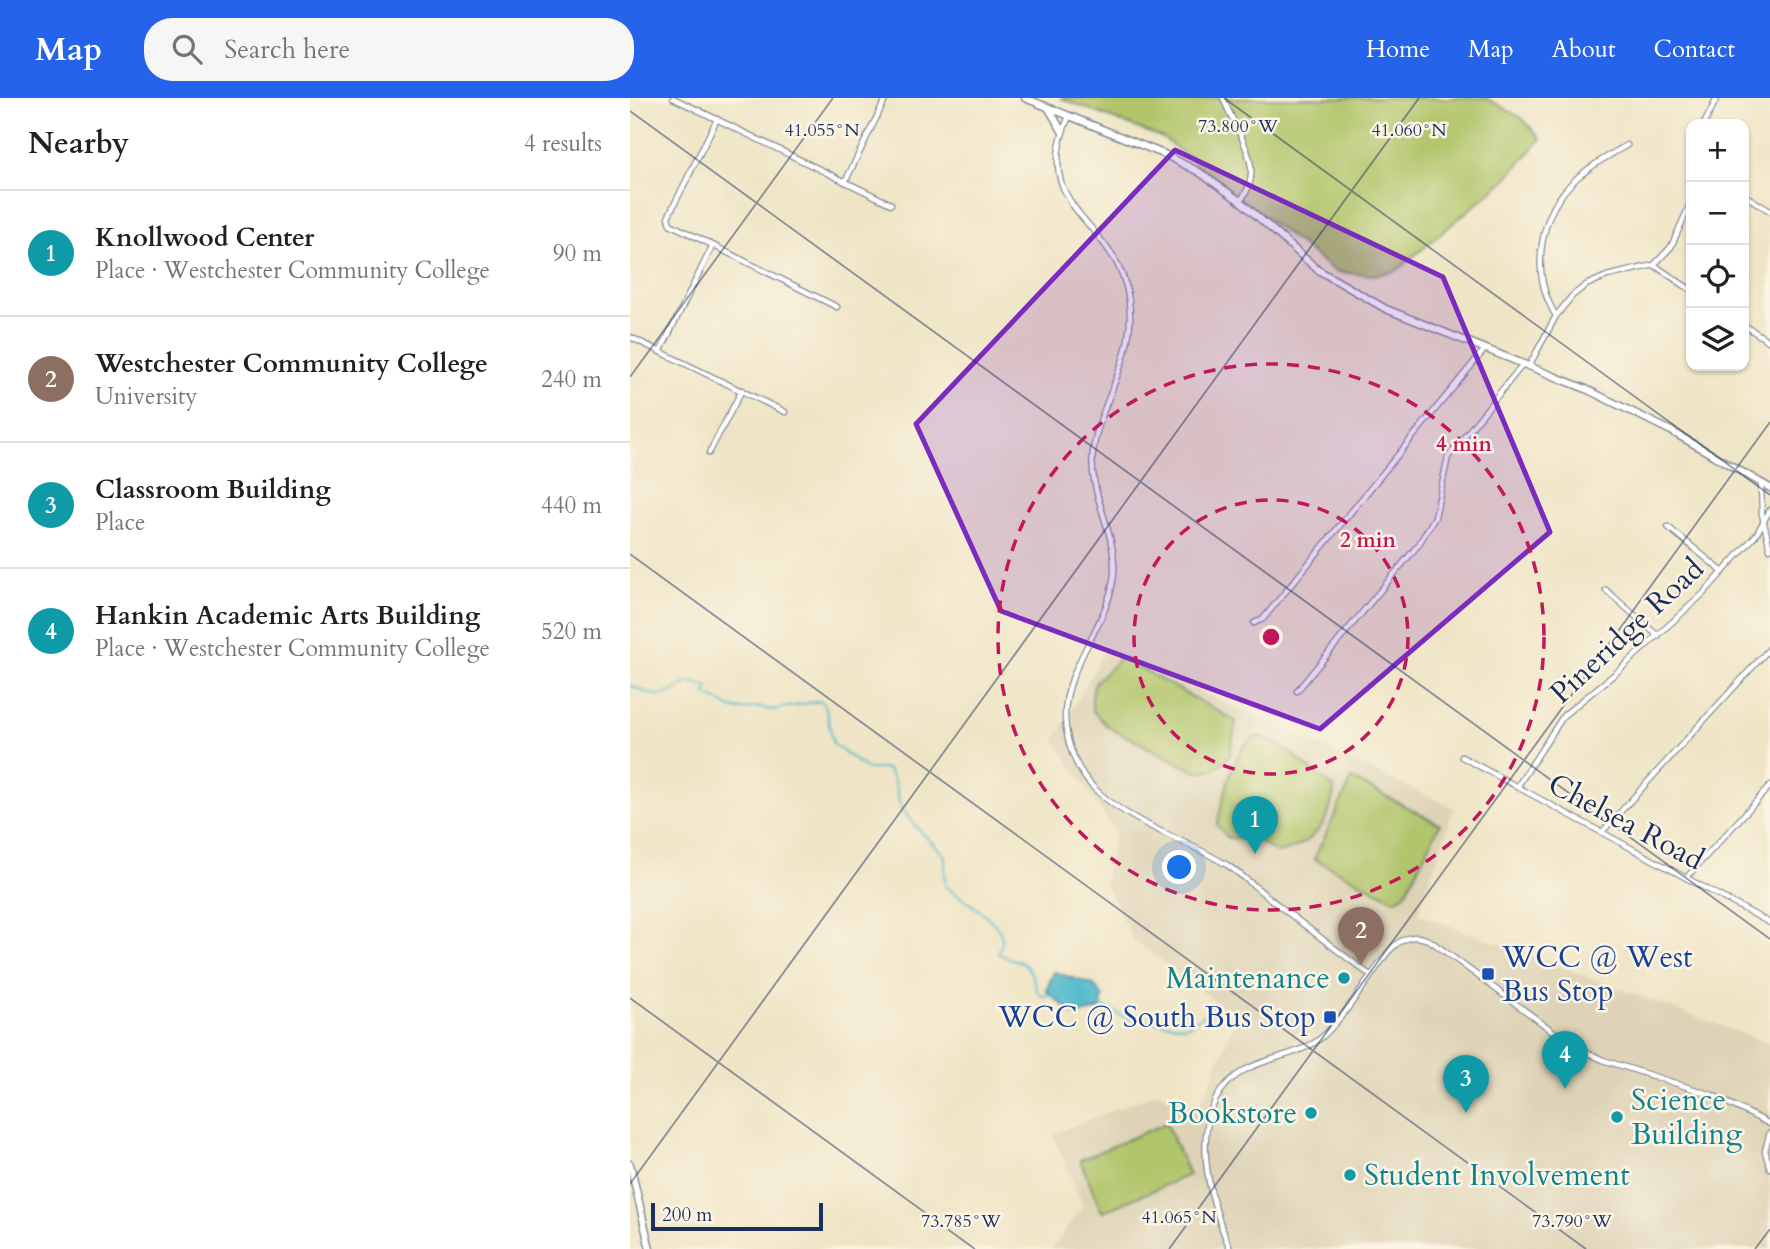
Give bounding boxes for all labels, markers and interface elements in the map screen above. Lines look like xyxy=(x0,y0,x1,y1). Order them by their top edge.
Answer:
search box xyxy=(144,18,634,81)
text: Map xyxy=(35,27,102,72)
icon: search xyxy=(168,30,206,68)
text: Search here xyxy=(224,32,350,67)
text: Home xyxy=(1366,33,1430,66)
text: Map xyxy=(1468,33,1514,66)
text: About xyxy=(1552,33,1616,66)
text: Contact xyxy=(1654,33,1735,66)
text: 73.800°W xyxy=(1198,114,1278,139)
text: 41.055°N xyxy=(784,118,860,143)
text: 41.060°N xyxy=(1371,118,1447,143)
map controls xyxy=(1686,119,1749,371)
button: + xyxy=(1686,119,1749,182)
text: Nearby xyxy=(28,123,129,164)
text: 4 results xyxy=(524,128,602,159)
button: − xyxy=(1686,182,1749,245)
text: Knollwood Center xyxy=(95,220,314,255)
text: 1 xyxy=(45,238,57,269)
text: 90 m xyxy=(553,238,602,269)
button: locate xyxy=(1686,245,1749,308)
text: Place · Westchester Community College xyxy=(95,255,490,286)
button: layers xyxy=(1686,308,1749,371)
text: Westchester Community College xyxy=(95,346,488,381)
text: 2 xyxy=(45,364,57,395)
text: 240 m xyxy=(541,364,602,395)
text: University xyxy=(95,381,197,412)
text: 4 min xyxy=(1436,430,1492,459)
text: Classroom Building xyxy=(95,472,331,507)
text: 3 xyxy=(45,490,57,521)
text: 440 m xyxy=(541,490,602,521)
text: Place xyxy=(95,507,145,538)
text: 2 min xyxy=(1340,526,1396,555)
street label: Pineridge Road xyxy=(1541,549,1713,713)
text: Hankin Academic Arts Building xyxy=(95,598,480,633)
text: 4 xyxy=(45,616,57,647)
text: 520 m xyxy=(541,616,602,647)
centre of rings xyxy=(1259,625,1283,649)
text: Place · Westchester Community College xyxy=(95,633,490,664)
street label: Chelsea Road xyxy=(1541,764,1711,880)
pin: 1 xyxy=(1232,796,1278,854)
your location xyxy=(1162,850,1196,884)
pin: 2 xyxy=(1338,907,1384,965)
place label: WCC @ West Bus Stop xyxy=(1501,937,1693,1012)
place label: Maintenance xyxy=(1166,958,1330,999)
marker: WCC @ West Bus Stop xyxy=(1480,966,1496,982)
marker: Maintenance xyxy=(1336,970,1352,986)
place label: WCC @ South Bus Stop xyxy=(997,997,1316,1038)
marker: WCC @ South Bus Stop xyxy=(1322,1009,1338,1025)
pin: 4 xyxy=(1542,1031,1588,1089)
pin: 3 xyxy=(1443,1055,1489,1113)
place label: Science Building xyxy=(1631,1080,1742,1155)
place label: Bookstore xyxy=(1168,1093,1297,1134)
marker: Bookstore xyxy=(1303,1105,1319,1121)
marker: Science Building xyxy=(1609,1109,1625,1125)
place label: Student Involvement xyxy=(1364,1155,1630,1196)
marker: Student Involvement xyxy=(1342,1167,1358,1183)
scale bar xyxy=(651,1200,822,1232)
text: 200 m xyxy=(662,1202,712,1228)
text: 41.065°N xyxy=(1141,1205,1217,1230)
text: 73.785°W xyxy=(921,1209,1001,1234)
text: 73.790°W xyxy=(1532,1209,1612,1234)

